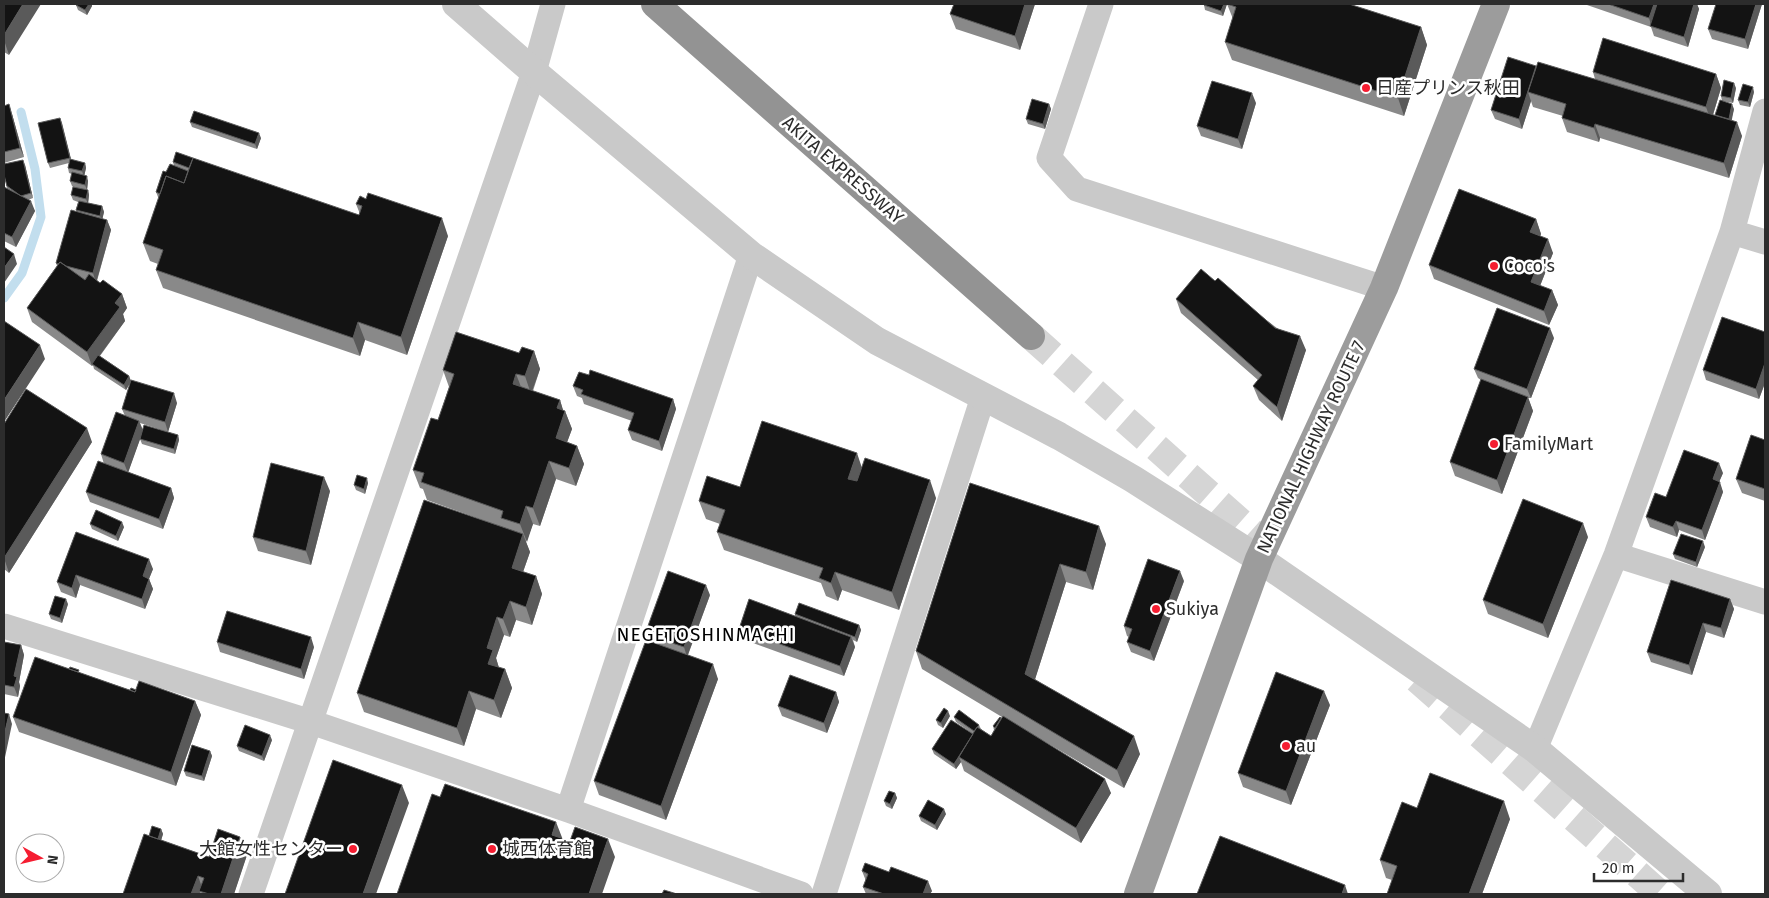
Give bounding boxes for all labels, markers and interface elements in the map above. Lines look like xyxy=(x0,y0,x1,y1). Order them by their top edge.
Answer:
place label: 日産プリンス秋田 xyxy=(1376,77,1520,99)
marker: 日産プリンス秋田 xyxy=(1360,82,1372,94)
street label: AKITA EXPRESSWAY xyxy=(778,111,908,229)
place label: Coco's xyxy=(1504,255,1555,277)
marker: Coco's xyxy=(1488,260,1500,272)
street label: NATIONAL HIGHWAY ROUTE 7 xyxy=(1252,337,1370,557)
place label: FamilyMart xyxy=(1504,433,1594,455)
marker: FamilyMart xyxy=(1488,438,1500,450)
place label: Sukiya xyxy=(1166,598,1219,620)
marker: Sukiya xyxy=(1150,603,1162,615)
district label: NEGETOSHINMACHI xyxy=(617,623,795,646)
place label: au xyxy=(1296,735,1316,757)
marker: au xyxy=(1280,740,1292,752)
north arrow xyxy=(15,833,65,883)
place label: 大館女性センター xyxy=(199,838,343,860)
place label: 城西体育館 xyxy=(502,838,592,860)
marker: 大館女性センター xyxy=(347,843,359,855)
marker: 城西体育館 xyxy=(486,843,498,855)
scale bar xyxy=(1594,850,1683,882)
text: N xyxy=(43,854,61,866)
text: 20 m xyxy=(1602,859,1635,877)

